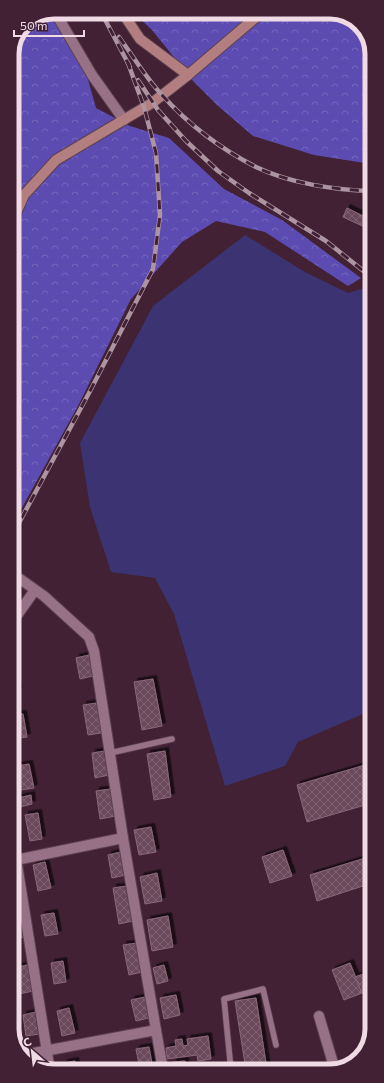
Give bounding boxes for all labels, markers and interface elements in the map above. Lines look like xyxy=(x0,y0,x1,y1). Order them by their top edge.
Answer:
scale bar xyxy=(14,12,84,38)
text: 50 m xyxy=(20,18,48,32)
north arrow xyxy=(12,1031,52,1071)
text: С xyxy=(21,1034,34,1049)

